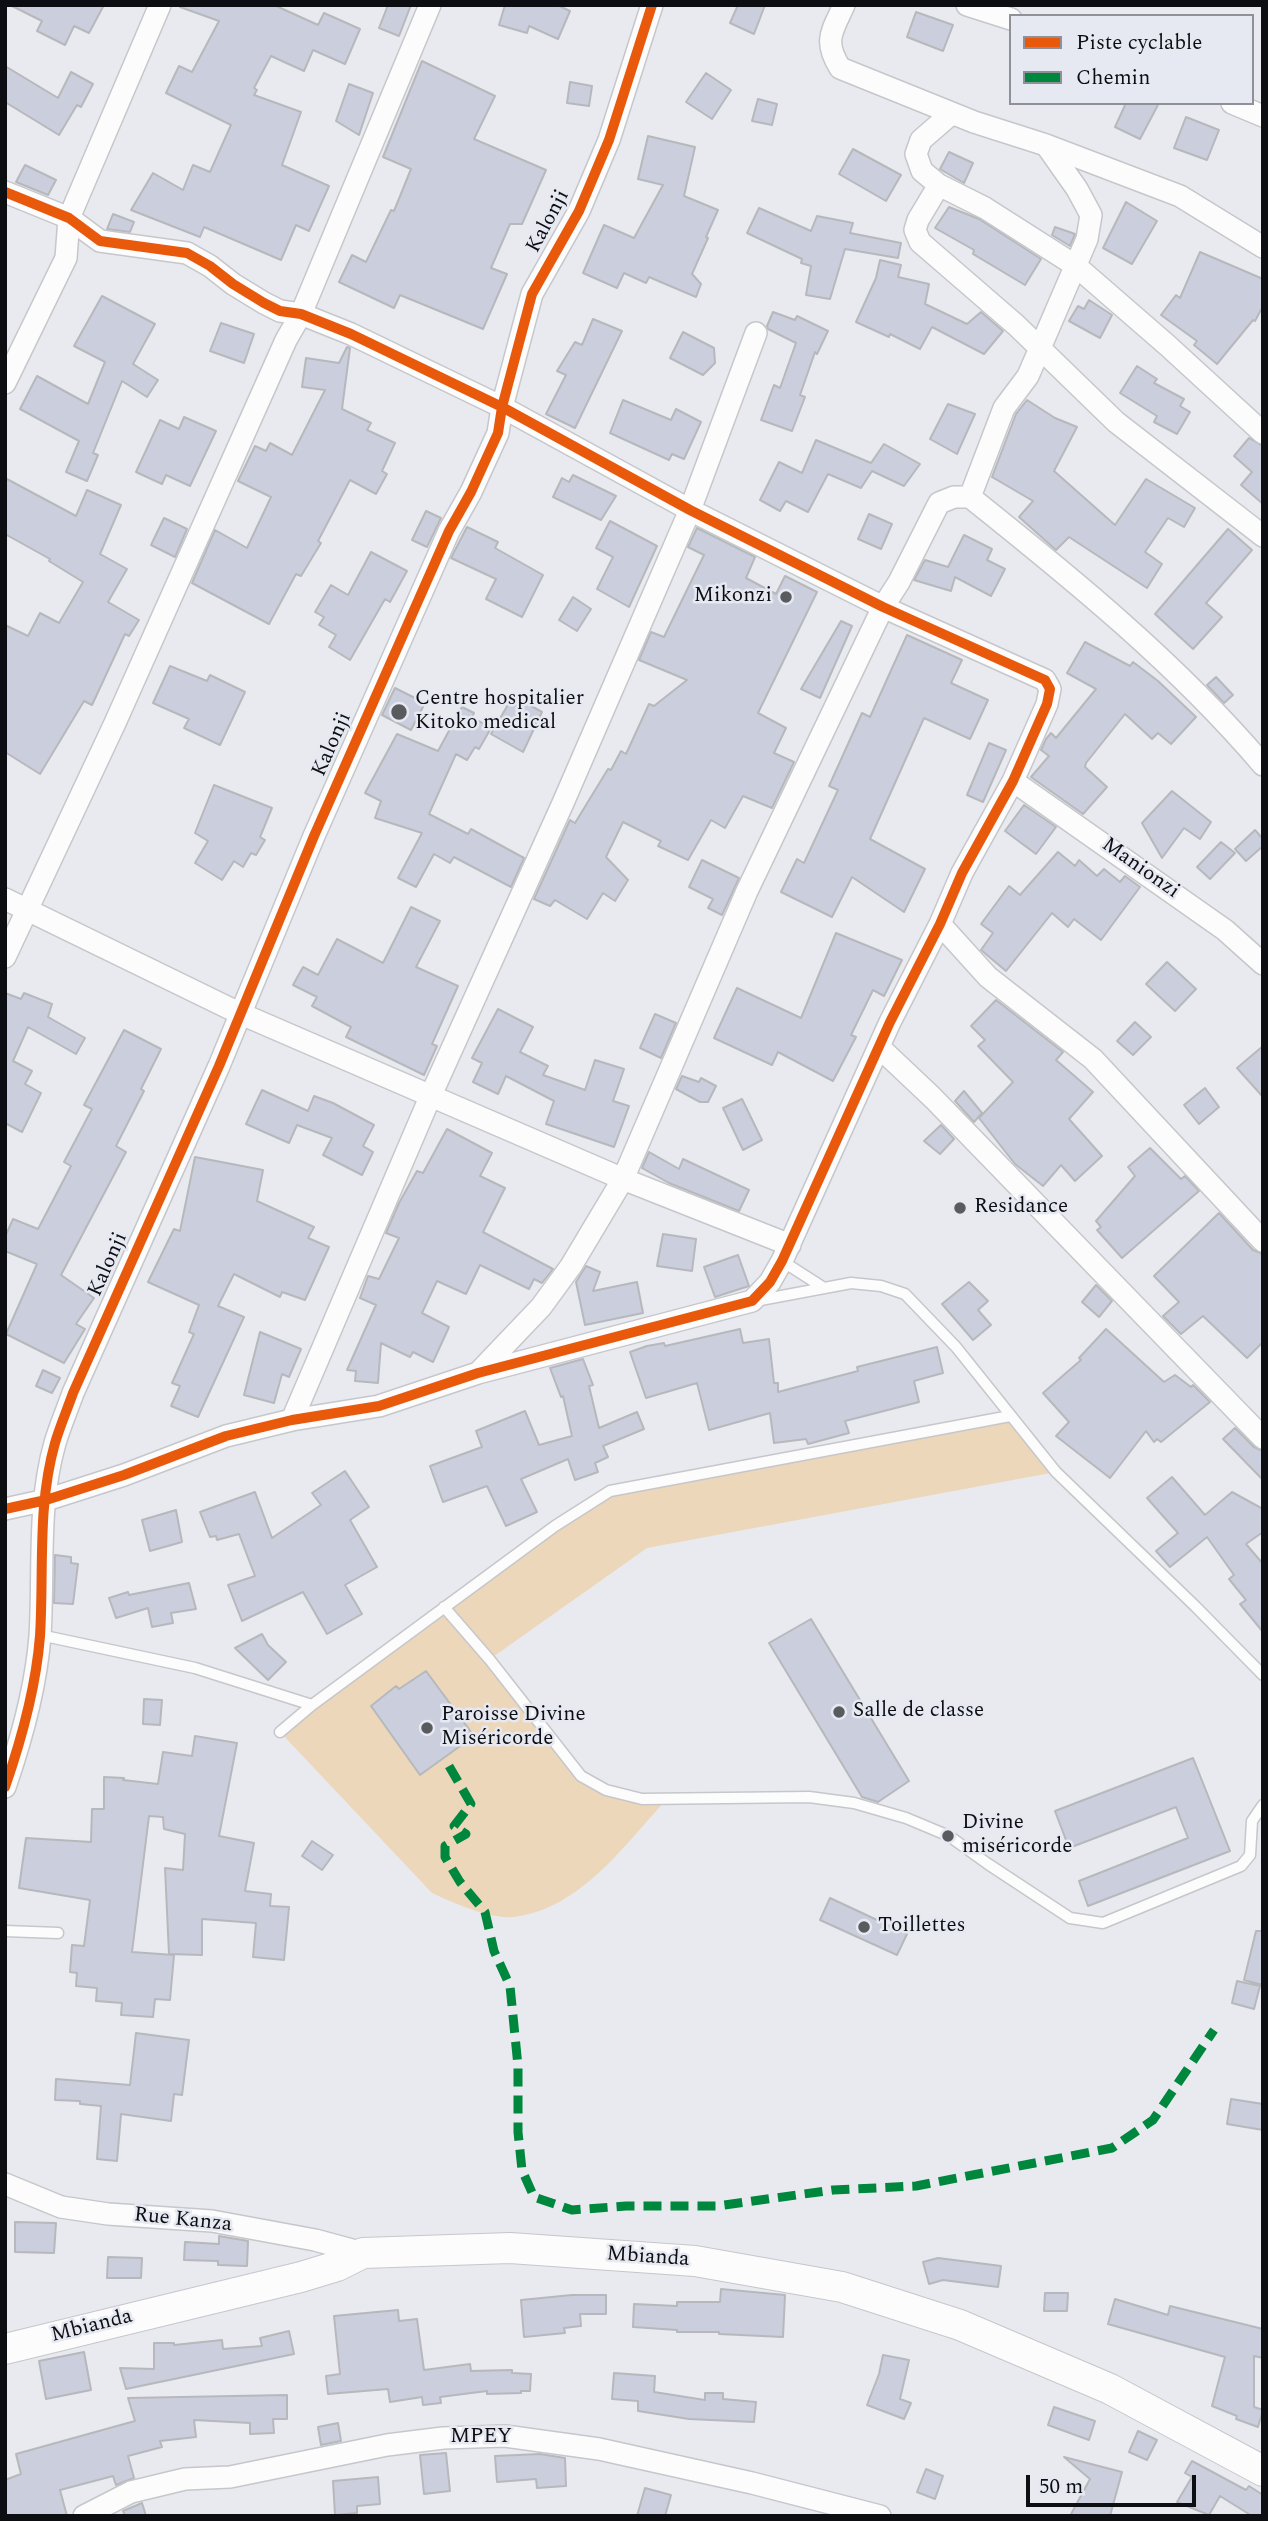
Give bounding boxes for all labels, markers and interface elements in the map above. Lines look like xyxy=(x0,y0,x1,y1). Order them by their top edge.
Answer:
legend xyxy=(1009,14,1254,105)
text: Piste cyclable xyxy=(1076,27,1202,59)
text: Chemin xyxy=(1076,62,1150,94)
street label: Kalonji xyxy=(522,186,576,258)
place label: Mikonzi xyxy=(694,584,772,610)
marker: Mikonzi xyxy=(778,589,794,605)
place label: Centre hospitalier Kitoko medical xyxy=(415,687,584,737)
marker: Centre hospitalier Kitoko medical xyxy=(389,702,409,722)
street label: Kalonji xyxy=(308,709,358,781)
street label: Manionzi xyxy=(1096,833,1184,905)
place label: Residance xyxy=(974,1195,1068,1221)
marker: Residance xyxy=(952,1200,968,1216)
street label: Kalonji xyxy=(84,1229,134,1301)
place label: Salle de classe xyxy=(853,1699,984,1725)
place label: Paroisse Divine Miséricorde xyxy=(441,1703,586,1753)
marker: Salle de classe xyxy=(831,1704,847,1720)
marker: Paroisse Divine Miséricorde xyxy=(419,1720,435,1736)
place label: Divine miséricorde xyxy=(962,1811,1072,1861)
marker: Divine miséricorde xyxy=(940,1828,956,1844)
place label: Toillettes xyxy=(878,1914,966,1940)
marker: Toillettes xyxy=(856,1919,872,1935)
street label: Rue Kanza xyxy=(133,2203,233,2239)
street label: Mbianda xyxy=(606,2243,690,2273)
street label: Mbianda xyxy=(49,2305,135,2349)
street label: MPEY xyxy=(450,2425,512,2451)
scale bar xyxy=(1030,2462,1200,2506)
text: 50 m xyxy=(1039,2471,1083,2503)

